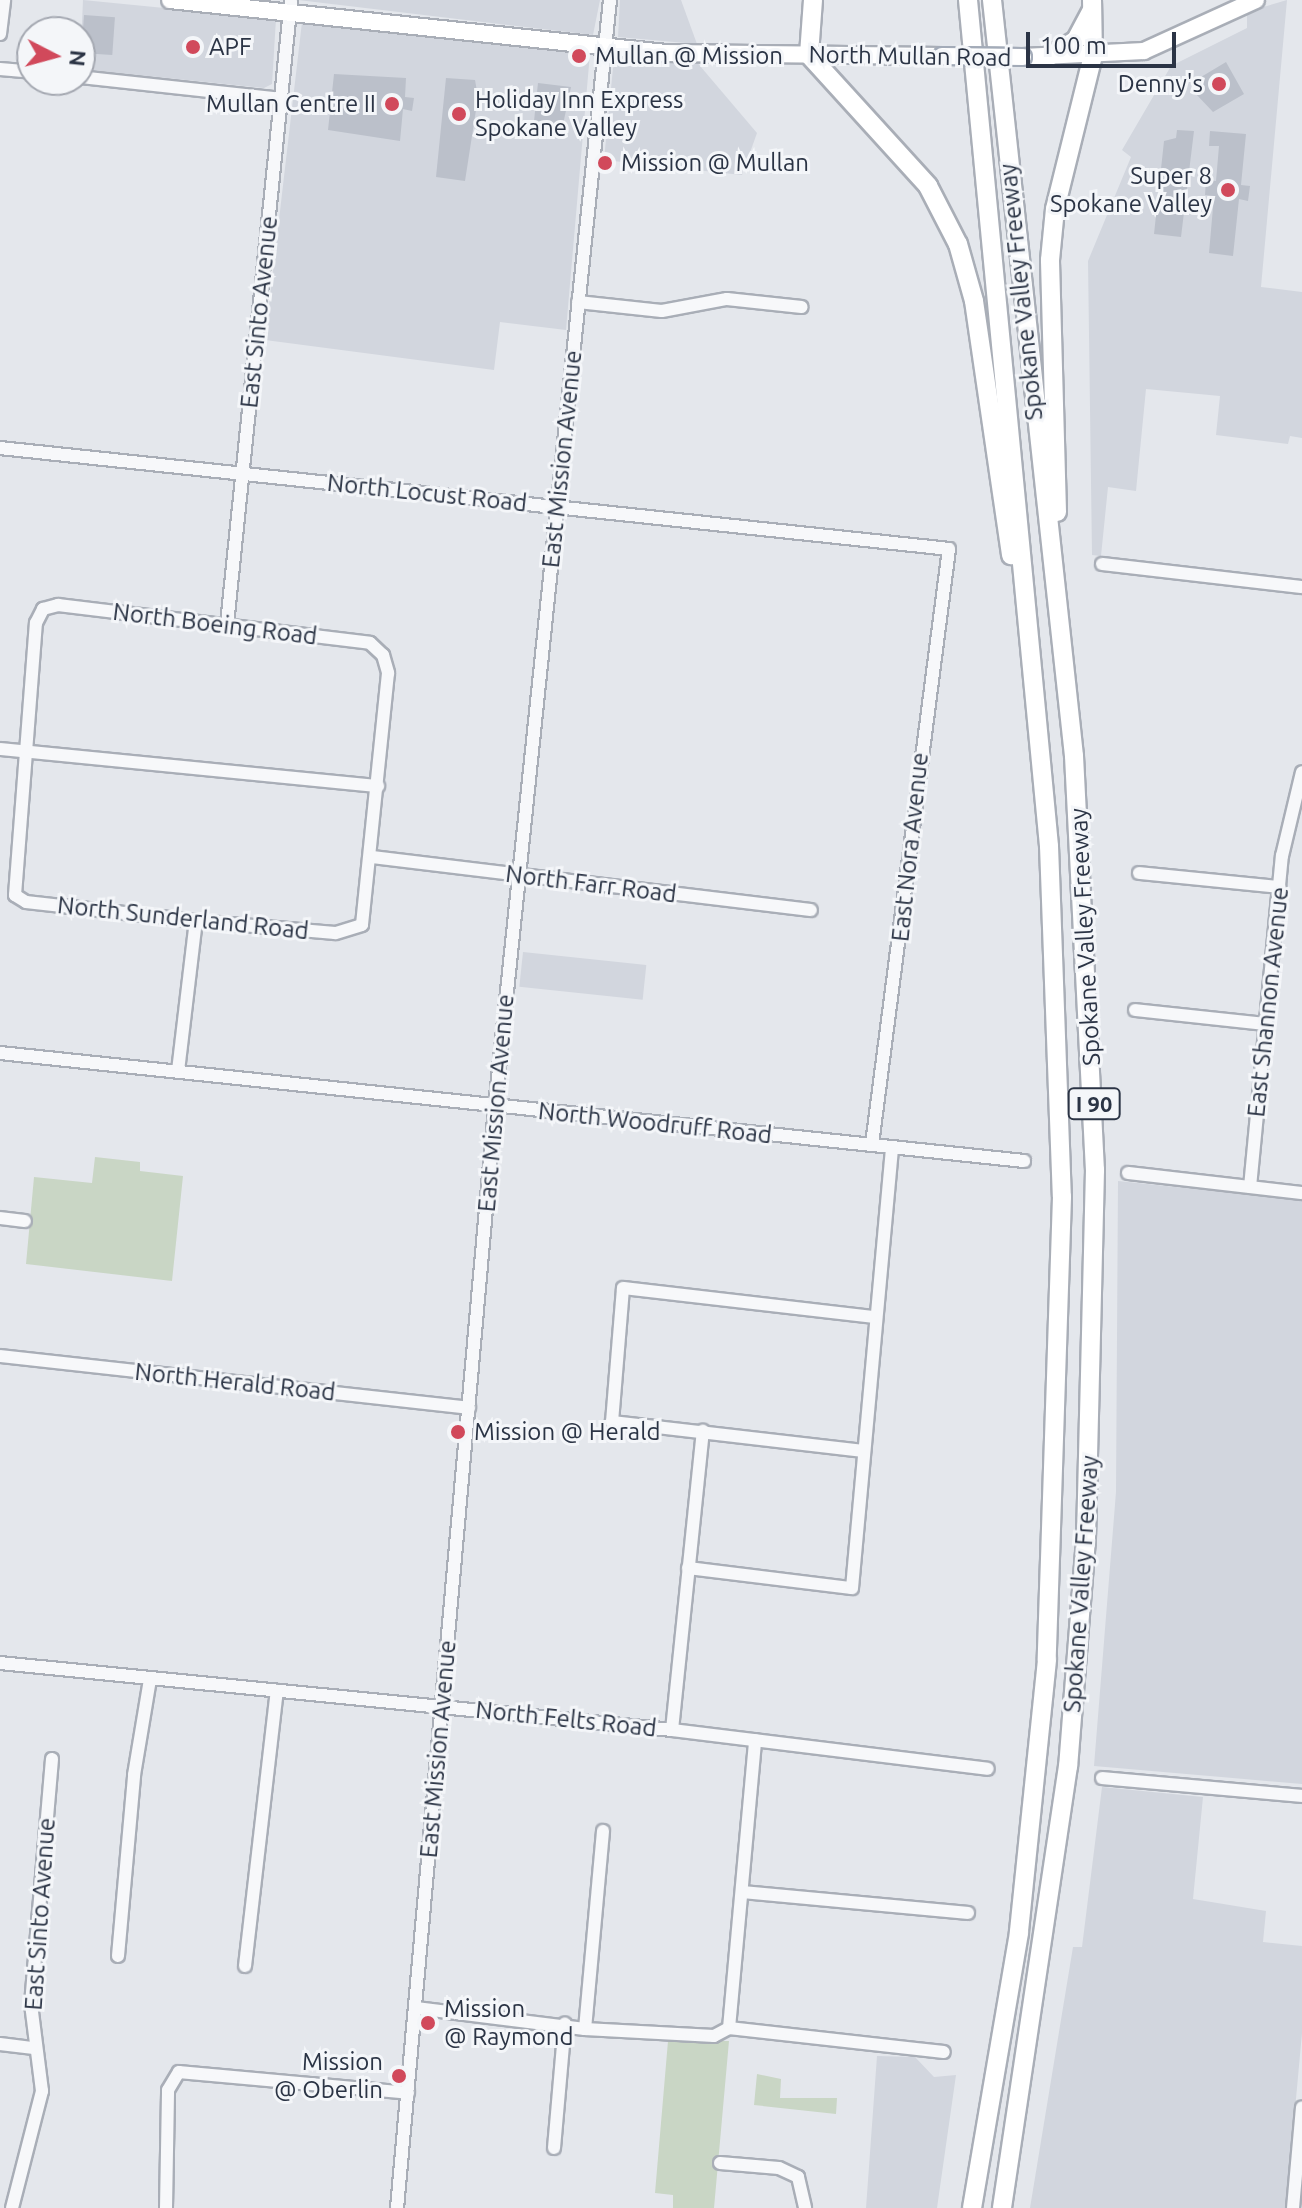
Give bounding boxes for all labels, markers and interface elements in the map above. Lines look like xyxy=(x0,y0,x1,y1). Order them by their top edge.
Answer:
north arrow xyxy=(16,16,96,96)
scale bar xyxy=(1030,16,1180,66)
text: 100 m xyxy=(1040,32,1107,59)
place label: APF xyxy=(209,33,252,61)
marker: APF xyxy=(184,38,202,56)
street label: North Mullan Road xyxy=(808,40,1012,72)
place label: Mullan @ Mission xyxy=(595,42,783,70)
marker: Mullan @ Mission xyxy=(570,47,588,65)
text: N xyxy=(65,49,92,68)
place label: Denny's xyxy=(1118,70,1203,98)
marker: Denny's xyxy=(1210,75,1228,93)
place label: Holiday Inn Express Spokane Valley xyxy=(475,86,683,142)
place label: Mullan Centre II xyxy=(206,90,376,118)
marker: Mullan Centre II xyxy=(383,95,401,113)
marker: Holiday Inn Express Spokane Valley xyxy=(450,105,468,123)
place label: Mission @ Mullan xyxy=(621,149,809,177)
marker: Mission @ Mullan xyxy=(596,154,614,172)
street label: Spokane Valley Freeway xyxy=(993,162,1049,422)
place label: Super 8 Spokane Valley xyxy=(1050,162,1212,218)
marker: Super 8 Spokane Valley xyxy=(1219,181,1237,199)
street label: East Sinto Avenue xyxy=(235,215,283,409)
street label: East Mission Avenue xyxy=(536,349,588,569)
street label: North Locust Road xyxy=(326,468,528,518)
street label: North Boeing Road xyxy=(111,597,319,651)
street label: East Nora Avenue xyxy=(886,751,934,943)
street label: Spokane Valley Freeway xyxy=(1064,807,1106,1067)
street label: North Farr Road xyxy=(504,859,678,909)
street label: East Shannon Avenue xyxy=(1242,886,1294,1118)
street label: North Sunderland Road xyxy=(56,890,310,946)
street label: East Mission Avenue xyxy=(472,993,520,1213)
road number: I 90 xyxy=(1066,1086,1122,1122)
street label: North Woodruff Road xyxy=(537,1096,773,1150)
street label: North Herald Road xyxy=(133,1357,337,1407)
place label: Mission @ Herald xyxy=(474,1418,660,1446)
marker: Mission @ Herald xyxy=(449,1423,467,1441)
street label: Spokane Valley Freeway xyxy=(1058,1454,1104,1714)
street label: East Mission Avenue xyxy=(414,1639,462,1859)
street label: North Felts Road xyxy=(474,1695,658,1743)
street label: East Sinto Avenue xyxy=(19,1817,61,2011)
place label: Mission @ Raymond xyxy=(444,1995,573,2051)
marker: Mission @ Raymond xyxy=(419,2014,437,2032)
place label: Mission @ Oberlin xyxy=(274,2048,383,2104)
marker: Mission @ Oberlin xyxy=(390,2067,408,2085)

